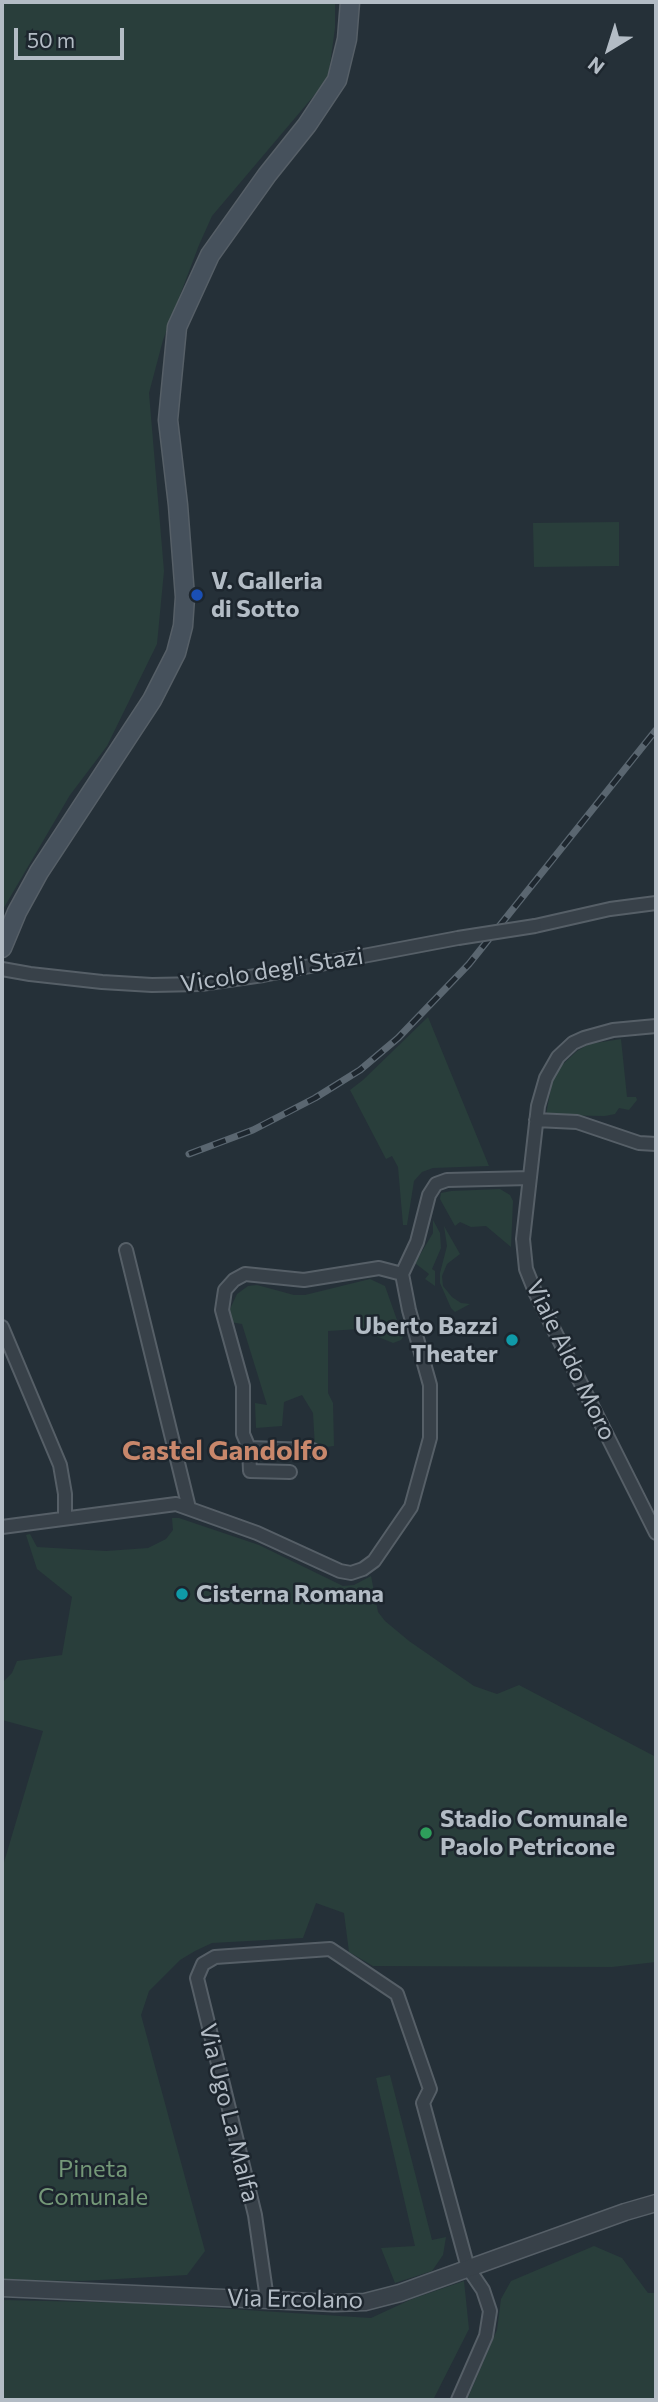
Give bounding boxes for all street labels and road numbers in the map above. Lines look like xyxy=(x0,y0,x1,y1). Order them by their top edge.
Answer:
street label: Vicolo degli Stazi xyxy=(179,941,365,999)
street label: Viale Aldo Moro xyxy=(520,1275,622,1445)
street label: Via Ugo La Malfa xyxy=(193,2021,265,2205)
street label: Via Ercolano xyxy=(227,2283,363,2315)

